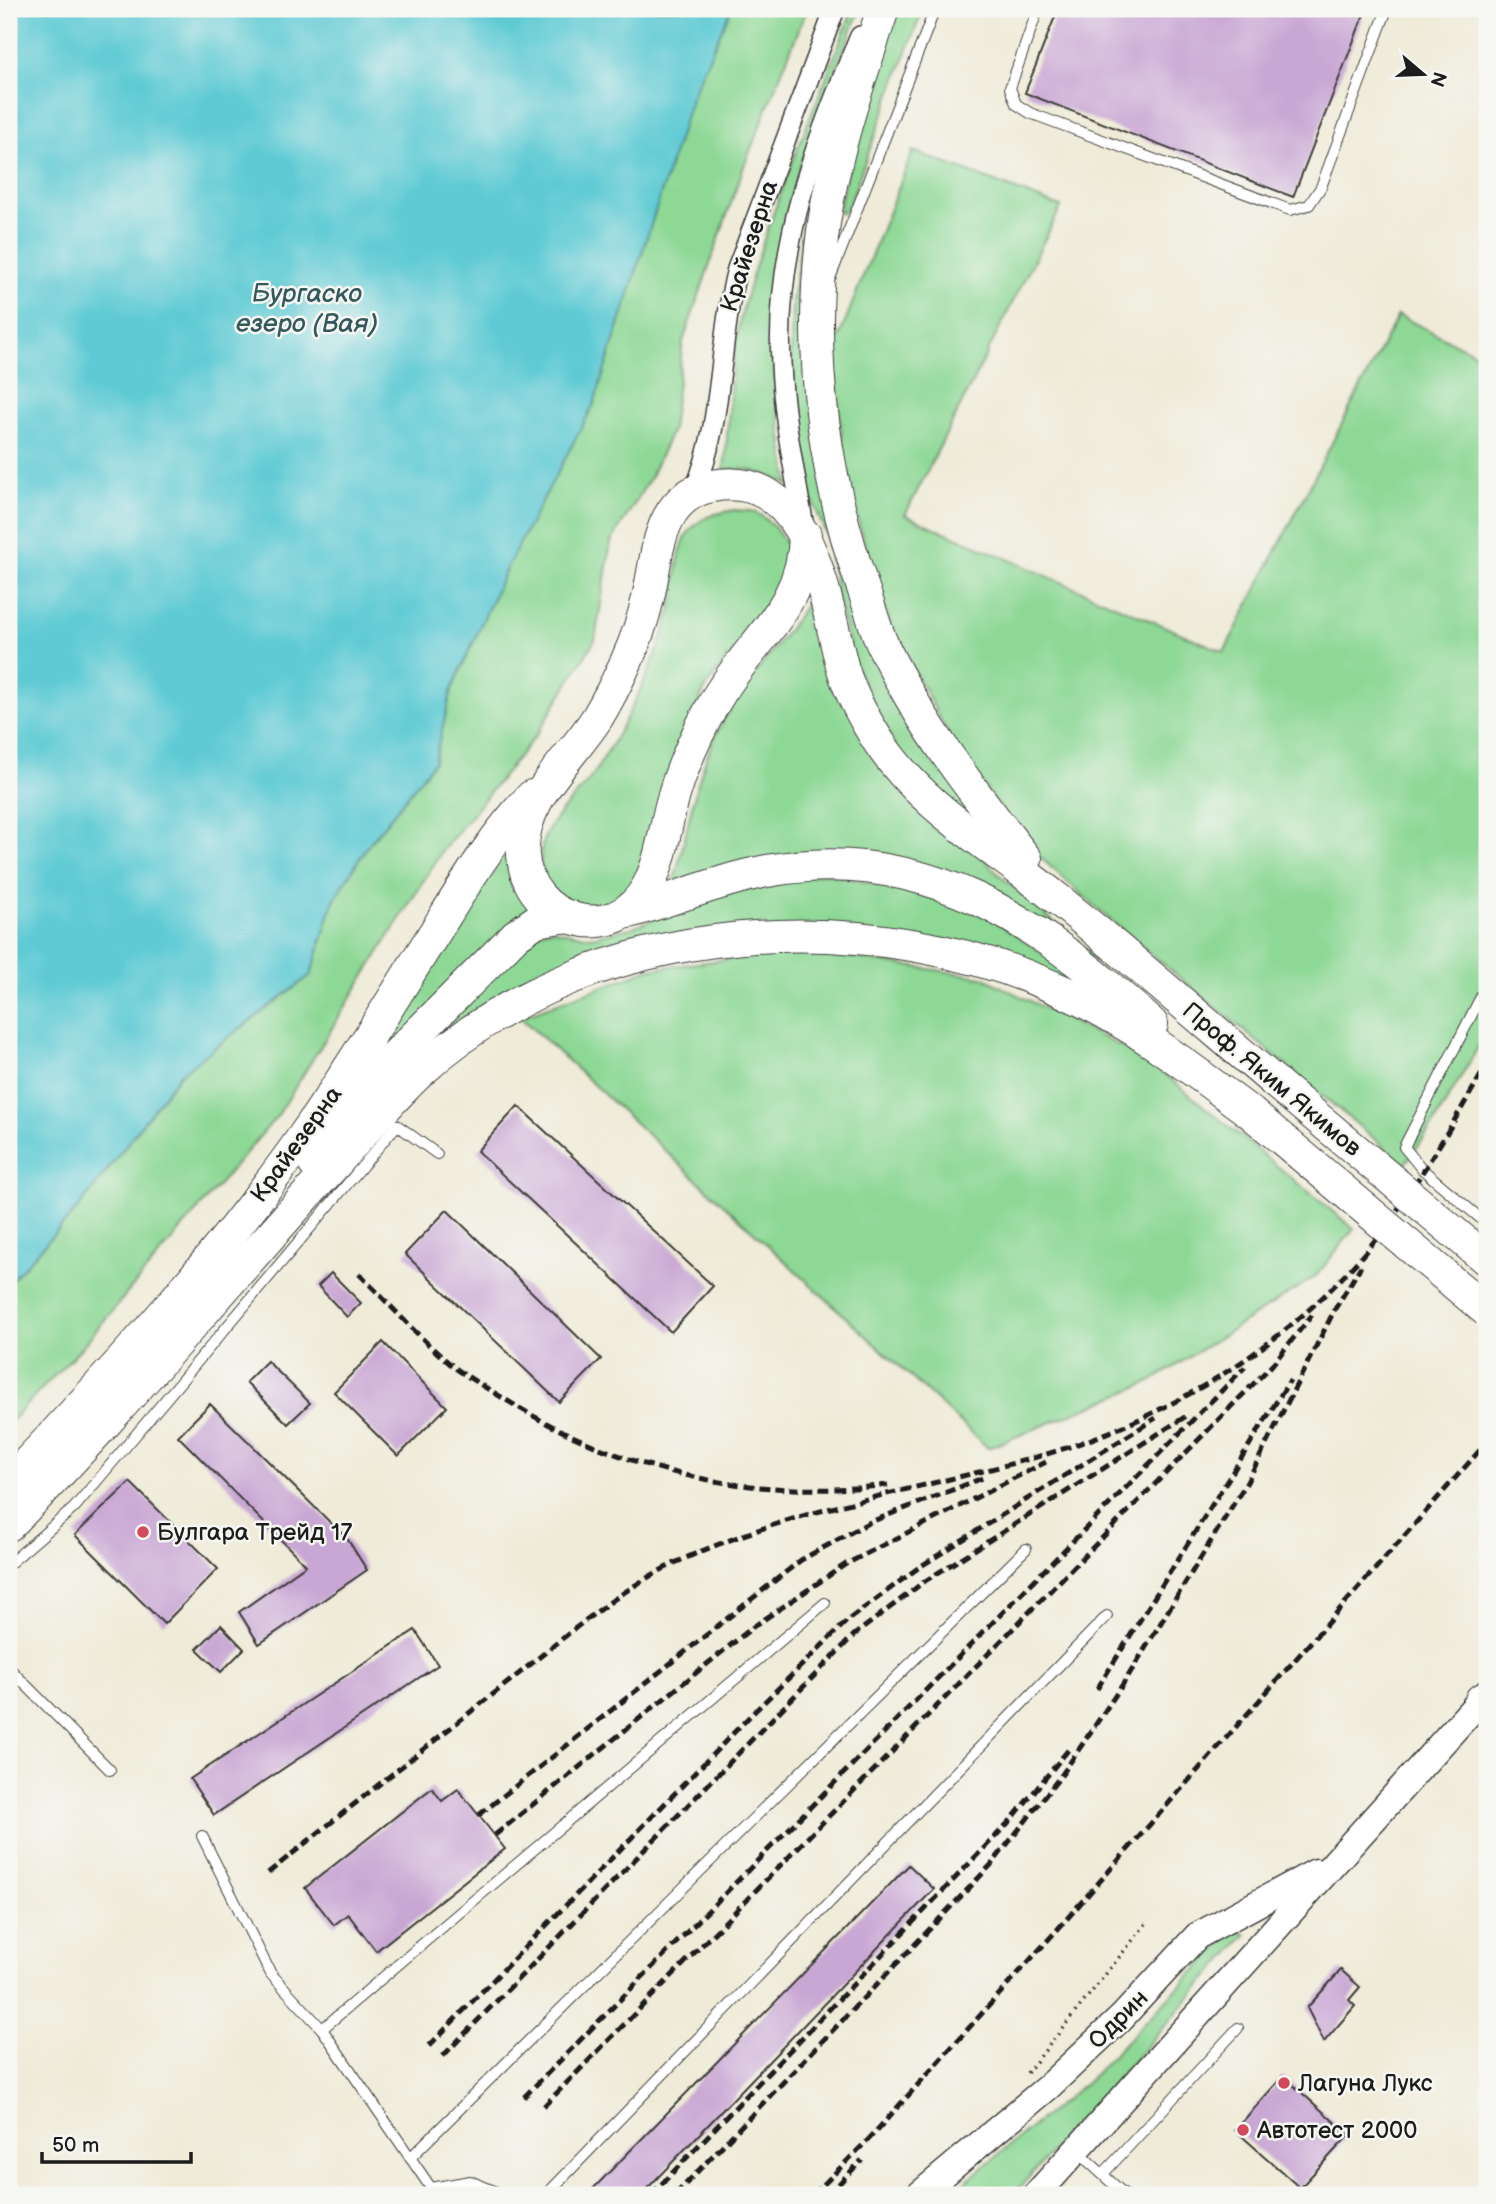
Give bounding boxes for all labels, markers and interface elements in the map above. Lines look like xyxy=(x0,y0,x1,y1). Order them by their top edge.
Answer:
north arrow xyxy=(1388,38,1458,108)
text: N xyxy=(1424,69,1451,90)
street label: Крайезерна xyxy=(715,177,784,316)
water label: Бургаско езеро (Вая) xyxy=(236,279,378,340)
street label: Проф. Яким Якимов xyxy=(1176,996,1367,1163)
street label: Крайезерна xyxy=(245,1081,348,1208)
place label: Булгара Трейд 17 xyxy=(157,1518,352,1547)
marker: Булгара Трейд 17 xyxy=(135,1524,151,1540)
street label: Одрин xyxy=(1083,1984,1154,2055)
place label: Лагуна Лукс xyxy=(1297,2069,1433,2098)
marker: Лагуна Лукс xyxy=(1276,2075,1292,2091)
place label: Автотест 2000 xyxy=(1256,2116,1417,2145)
scale bar xyxy=(42,2120,191,2164)
marker: Автотест 2000 xyxy=(1235,2122,1251,2138)
text: 50 m xyxy=(52,2133,99,2158)

